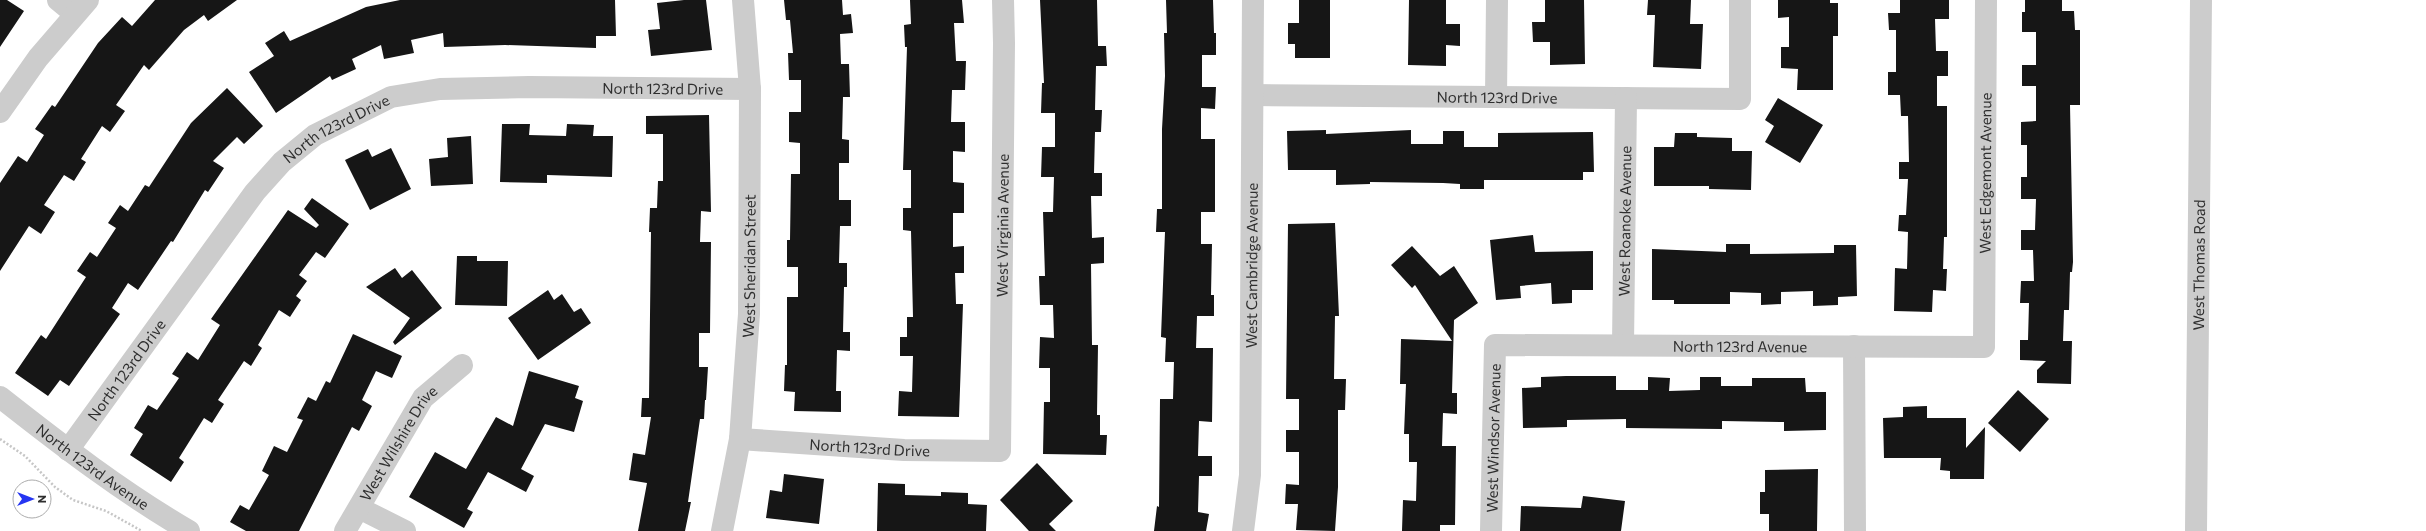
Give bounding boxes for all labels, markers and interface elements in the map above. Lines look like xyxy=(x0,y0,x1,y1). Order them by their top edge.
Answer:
street label: North 123rd Drive xyxy=(602,79,723,98)
street label: North 123rd Drive xyxy=(1437,88,1558,106)
street label: North 123rd Drive xyxy=(279,90,392,167)
street label: West Edgemont Avenue xyxy=(1976,92,1994,254)
street label: West Roanoke Avenue xyxy=(1615,146,1634,296)
street label: West Virginia Avenue xyxy=(993,154,1012,297)
street label: West Cambridge Avenue xyxy=(1242,183,1261,348)
street label: West Sheridan Street xyxy=(738,194,759,338)
street label: West Thomas Road xyxy=(2189,199,2208,331)
street label: North 123rd Drive xyxy=(83,316,169,424)
street label: North 123rd Avenue xyxy=(1673,337,1807,355)
street label: West Windsor Avenue xyxy=(1482,363,1504,513)
street label: West Wilshire Drive xyxy=(356,381,441,504)
street label: North 123rd Avenue xyxy=(33,419,153,513)
street label: North 123rd Drive xyxy=(809,435,930,459)
north arrow xyxy=(12,479,52,519)

